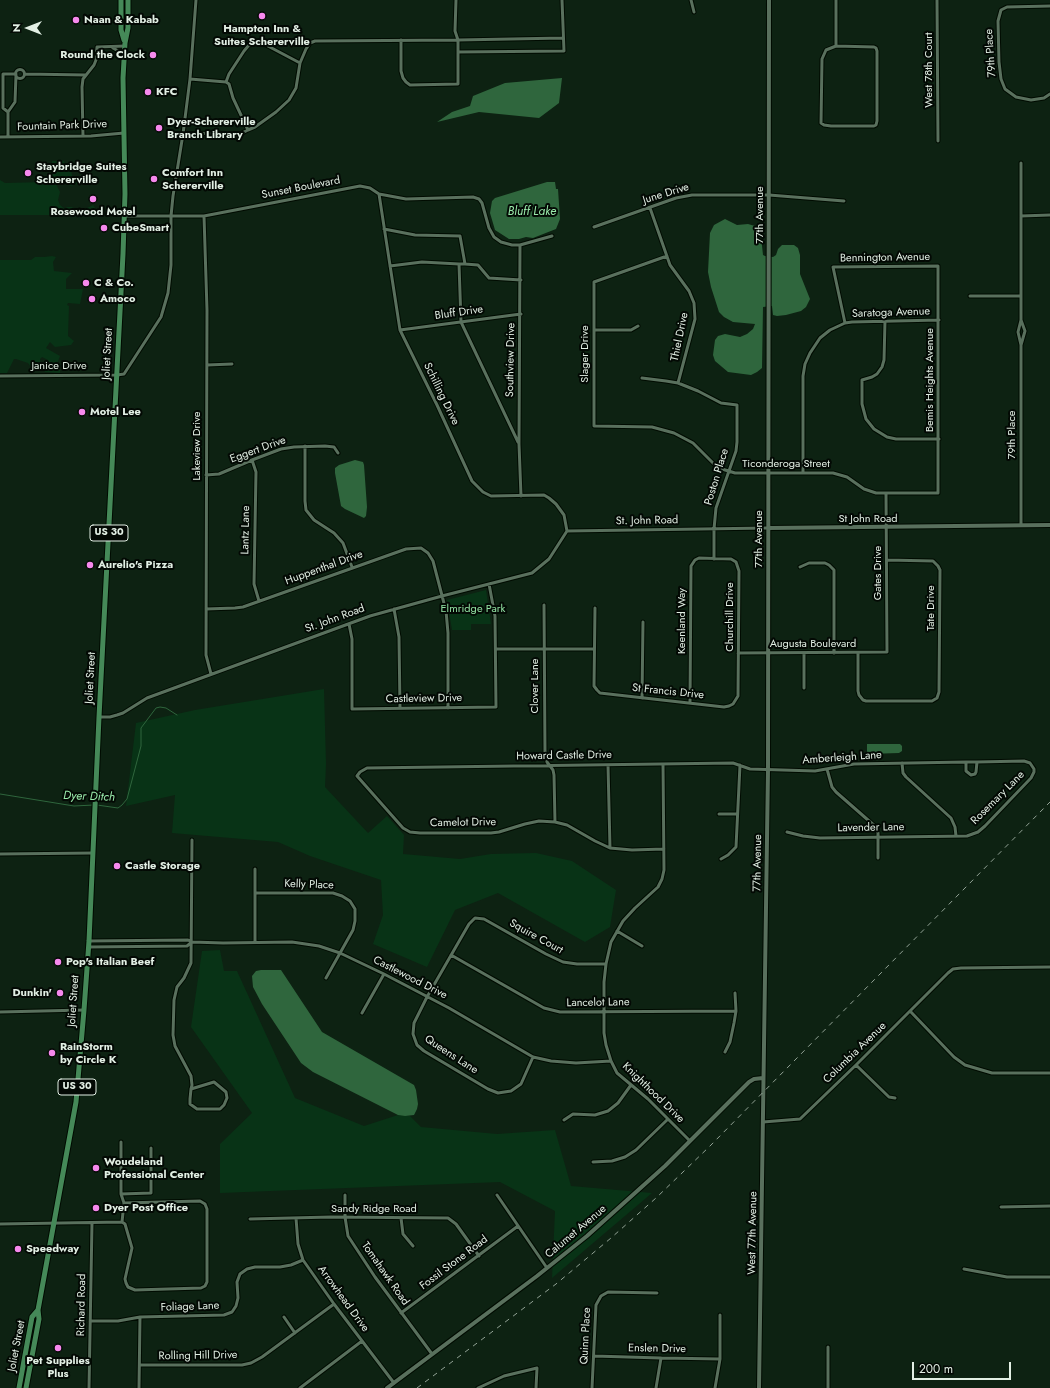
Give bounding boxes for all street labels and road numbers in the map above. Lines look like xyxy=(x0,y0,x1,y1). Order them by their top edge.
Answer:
street label: 79th Place xyxy=(983,28,999,78)
street label: West 78th Court xyxy=(922,32,936,108)
street label: Fountain Park Drive xyxy=(17,118,107,134)
street label: Sunset Boulevard xyxy=(261,174,341,202)
street label: June Drive xyxy=(641,181,691,207)
street label: 77th Avenue xyxy=(753,186,767,244)
street label: Bennington Avenue xyxy=(840,251,930,265)
street label: Bluff Drive xyxy=(434,303,484,323)
street label: Saratoga Avenue xyxy=(852,305,930,321)
street label: Thiel Drive xyxy=(668,311,692,363)
street label: Southview Drive xyxy=(504,323,518,397)
street label: Slager Drive xyxy=(578,325,592,383)
street label: Joliet Street xyxy=(100,328,116,380)
street label: Bemis Heights Avenue xyxy=(923,328,937,432)
street label: Janice Drive xyxy=(31,359,87,373)
street label: Schilling Drive xyxy=(420,361,462,427)
street label: 79th Place xyxy=(1005,411,1019,459)
street label: Lakeview Drive xyxy=(190,412,204,480)
street label: Eggert Drive xyxy=(228,434,288,466)
street label: Poston Place xyxy=(702,447,732,507)
street label: Ticonderoga Street xyxy=(742,457,830,471)
street label: Lantz Lane xyxy=(239,506,253,554)
street label: 77th Avenue xyxy=(752,510,766,568)
street label: St John Road xyxy=(838,512,898,526)
street label: St. John Road xyxy=(616,514,678,528)
road number: US 30 xyxy=(90,525,128,541)
street label: Gates Drive xyxy=(871,546,885,600)
street label: Huppenthal Drive xyxy=(283,548,365,588)
street label: Churchill Drive xyxy=(723,582,737,652)
street label: Tate Drive xyxy=(924,585,938,631)
street label: Keenland Way xyxy=(675,588,689,654)
street label: St. John Road xyxy=(303,602,367,636)
street label: Augusta Boulevard xyxy=(770,637,856,651)
street label: Joliet Street xyxy=(83,652,99,704)
street label: Clover Lane xyxy=(528,659,542,713)
street label: St Francis Drive xyxy=(631,682,705,702)
street label: Castleview Drive xyxy=(386,692,462,706)
street label: Howard Castle Drive xyxy=(516,749,612,763)
street label: Amberleigh Lane xyxy=(802,749,882,767)
street label: Rosemary Lane xyxy=(969,769,1027,827)
street label: Camelot Drive xyxy=(430,816,496,830)
street label: Lavender Lane xyxy=(837,821,905,835)
street label: 77th Avenue xyxy=(751,834,765,892)
street label: Kelly Place xyxy=(284,878,334,892)
street label: Squire Court xyxy=(507,917,565,957)
street label: Castlewood Drive xyxy=(371,954,449,1002)
street label: Joliet Street xyxy=(66,975,82,1027)
street label: Lancelot Lane xyxy=(566,996,630,1010)
street label: Columbia Avenue xyxy=(821,1020,889,1086)
street label: Queens Lane xyxy=(422,1033,480,1077)
street label: Knighthood Drive xyxy=(619,1060,687,1126)
road number: US 30 xyxy=(58,1079,96,1095)
street label: West 77th Avenue xyxy=(746,1191,760,1275)
street label: Sandy Ridge Road xyxy=(331,1202,417,1216)
street label: Calumet Avenue xyxy=(543,1203,609,1261)
street label: Fossil Stone Road xyxy=(417,1233,491,1293)
street label: Tomahawk Road xyxy=(358,1240,412,1308)
street label: Arrowhead Drive xyxy=(315,1263,371,1335)
street label: Richard Road xyxy=(75,1274,89,1336)
street label: Foliage Lane xyxy=(160,1299,220,1315)
street label: Quinn Place xyxy=(578,1307,594,1365)
street label: Joliet Street xyxy=(6,1319,28,1373)
street label: Enslen Drive xyxy=(628,1342,686,1356)
street label: Rolling Hill Drive xyxy=(158,1349,238,1363)

